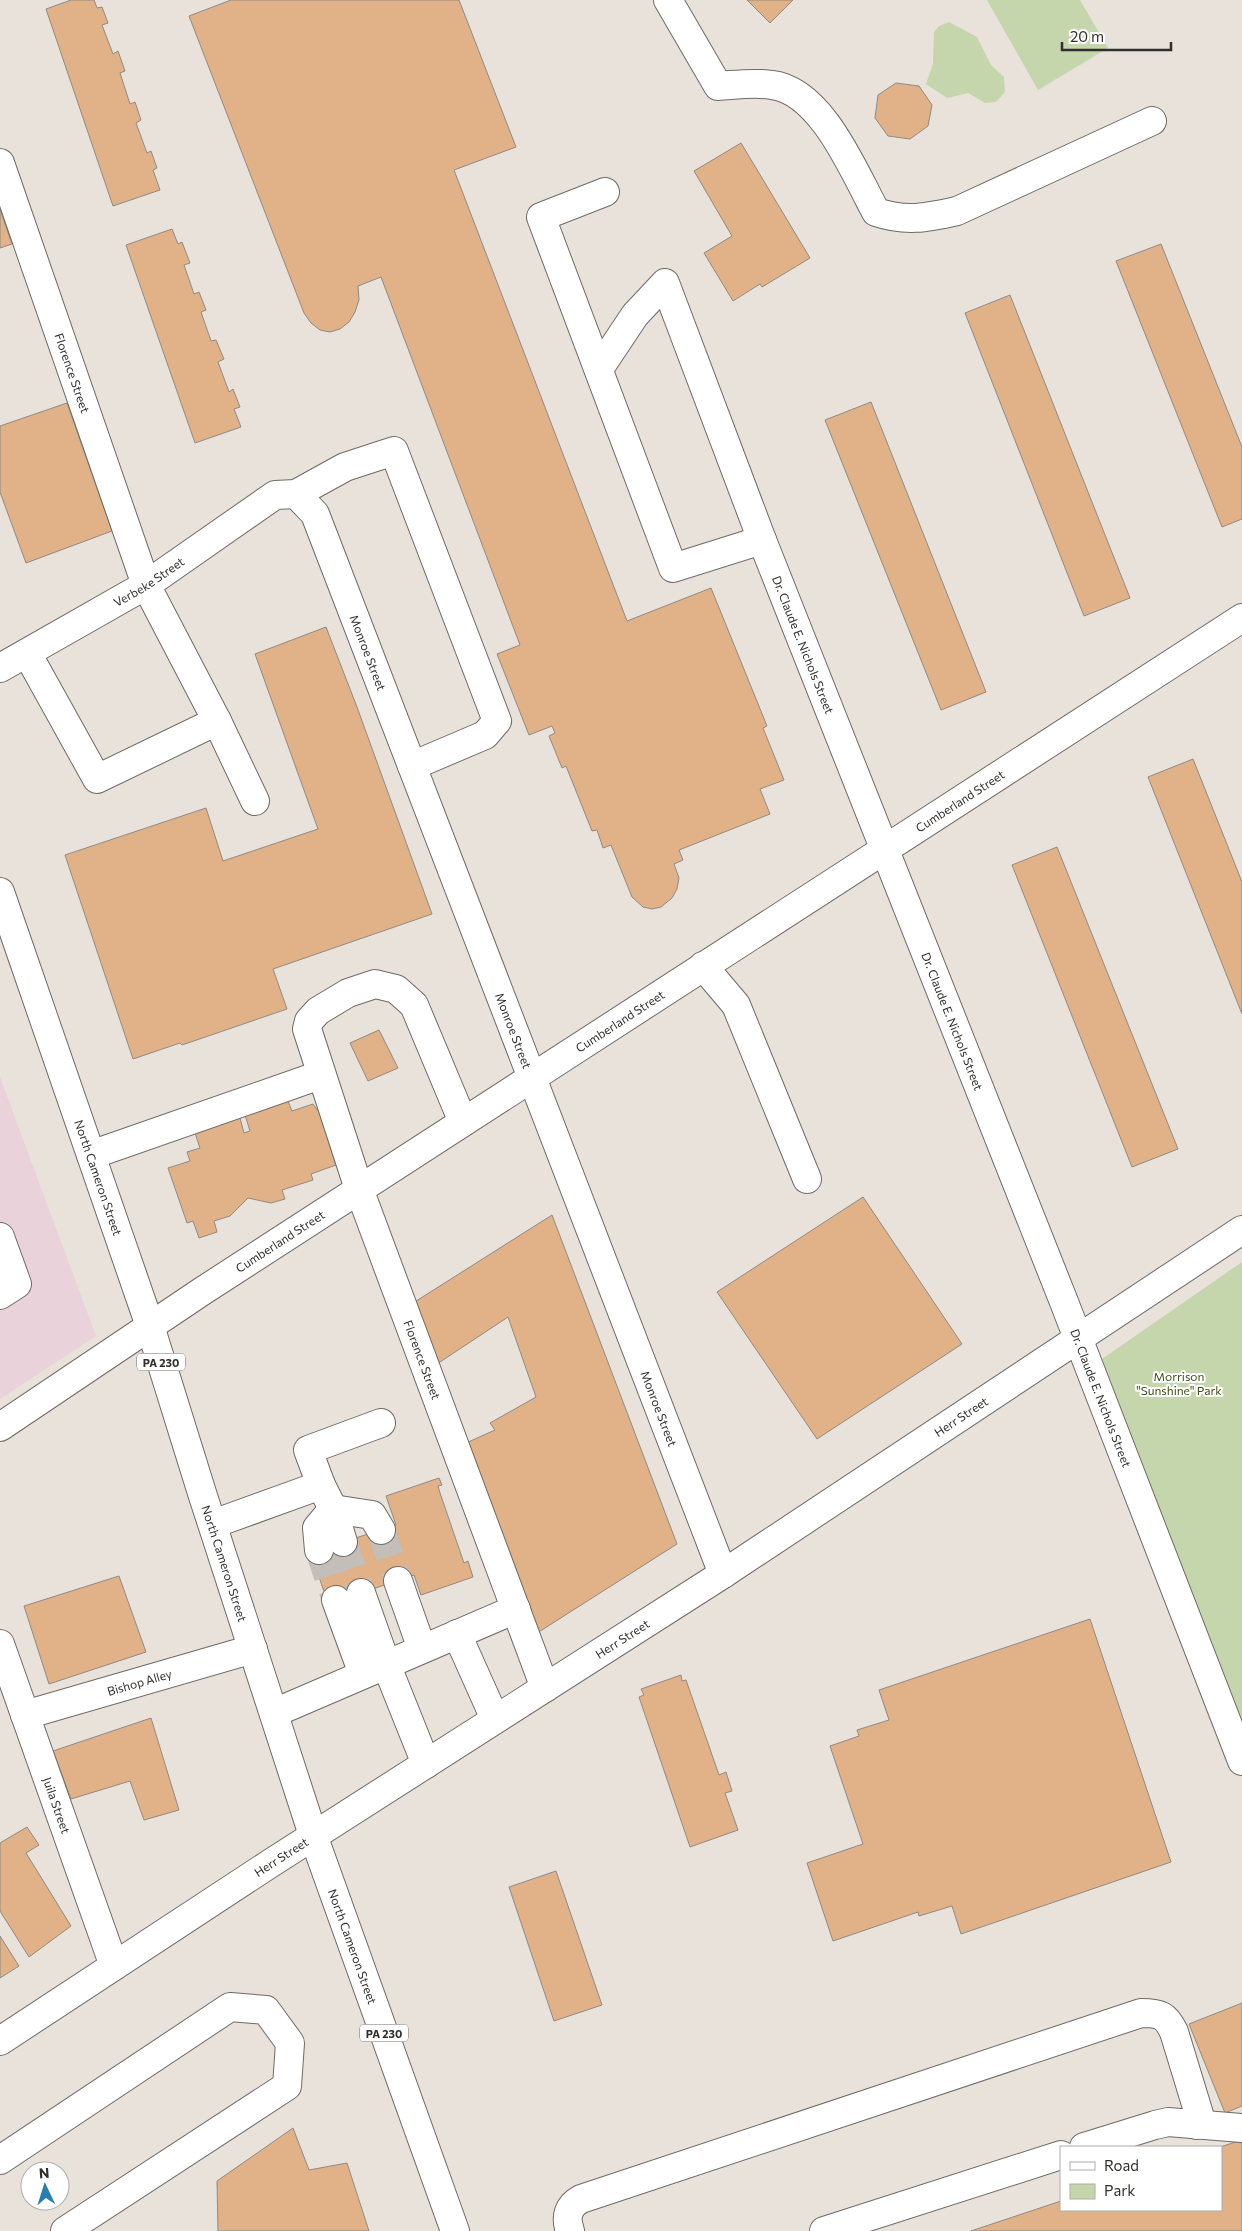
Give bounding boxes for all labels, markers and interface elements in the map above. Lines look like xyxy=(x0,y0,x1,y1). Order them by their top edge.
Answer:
scale bar xyxy=(1062,20,1171,52)
text: 20 m xyxy=(1070,27,1104,45)
street label: Florence Street xyxy=(52,331,93,415)
street label: Verbeke Street xyxy=(111,554,187,609)
street label: Dr. Claude E. Nichols Street xyxy=(770,574,837,716)
street label: Monroe Street xyxy=(347,613,389,692)
street label: Cumberland Street xyxy=(913,767,1007,835)
street label: Dr. Claude E. Nichols Street xyxy=(919,950,986,1092)
street label: Cumberland Street xyxy=(573,987,667,1055)
street label: Monroe Street xyxy=(493,991,535,1070)
street label: North Cameron Street xyxy=(72,1118,125,1237)
street label: Cumberland Street xyxy=(233,1207,327,1275)
street label: Florence Street xyxy=(401,1318,444,1401)
street label: Dr. Claude E. Nichols Street xyxy=(1068,1327,1134,1469)
road number: PA 230 xyxy=(137,1354,185,1370)
street label: Monroe Street xyxy=(638,1369,680,1448)
park label: Morrison "Sunshine" Park xyxy=(1136,1369,1222,1397)
street label: Herr Street xyxy=(931,1394,990,1439)
street label: North Cameron Street xyxy=(199,1503,250,1623)
street label: Herr Street xyxy=(593,1616,652,1661)
street label: Bishop Alley xyxy=(105,1666,173,1698)
street label: Juila Street xyxy=(40,1775,74,1835)
street label: Herr Street xyxy=(251,1834,311,1879)
street label: North Cameron Street xyxy=(326,1887,380,2006)
road number: PA 230 xyxy=(360,2025,408,2042)
legend xyxy=(1060,2146,1222,2211)
text: Road xyxy=(1104,2156,1139,2174)
north arrow xyxy=(20,2161,70,2211)
text: N xyxy=(38,2164,50,2181)
text: Park xyxy=(1104,2181,1135,2199)

